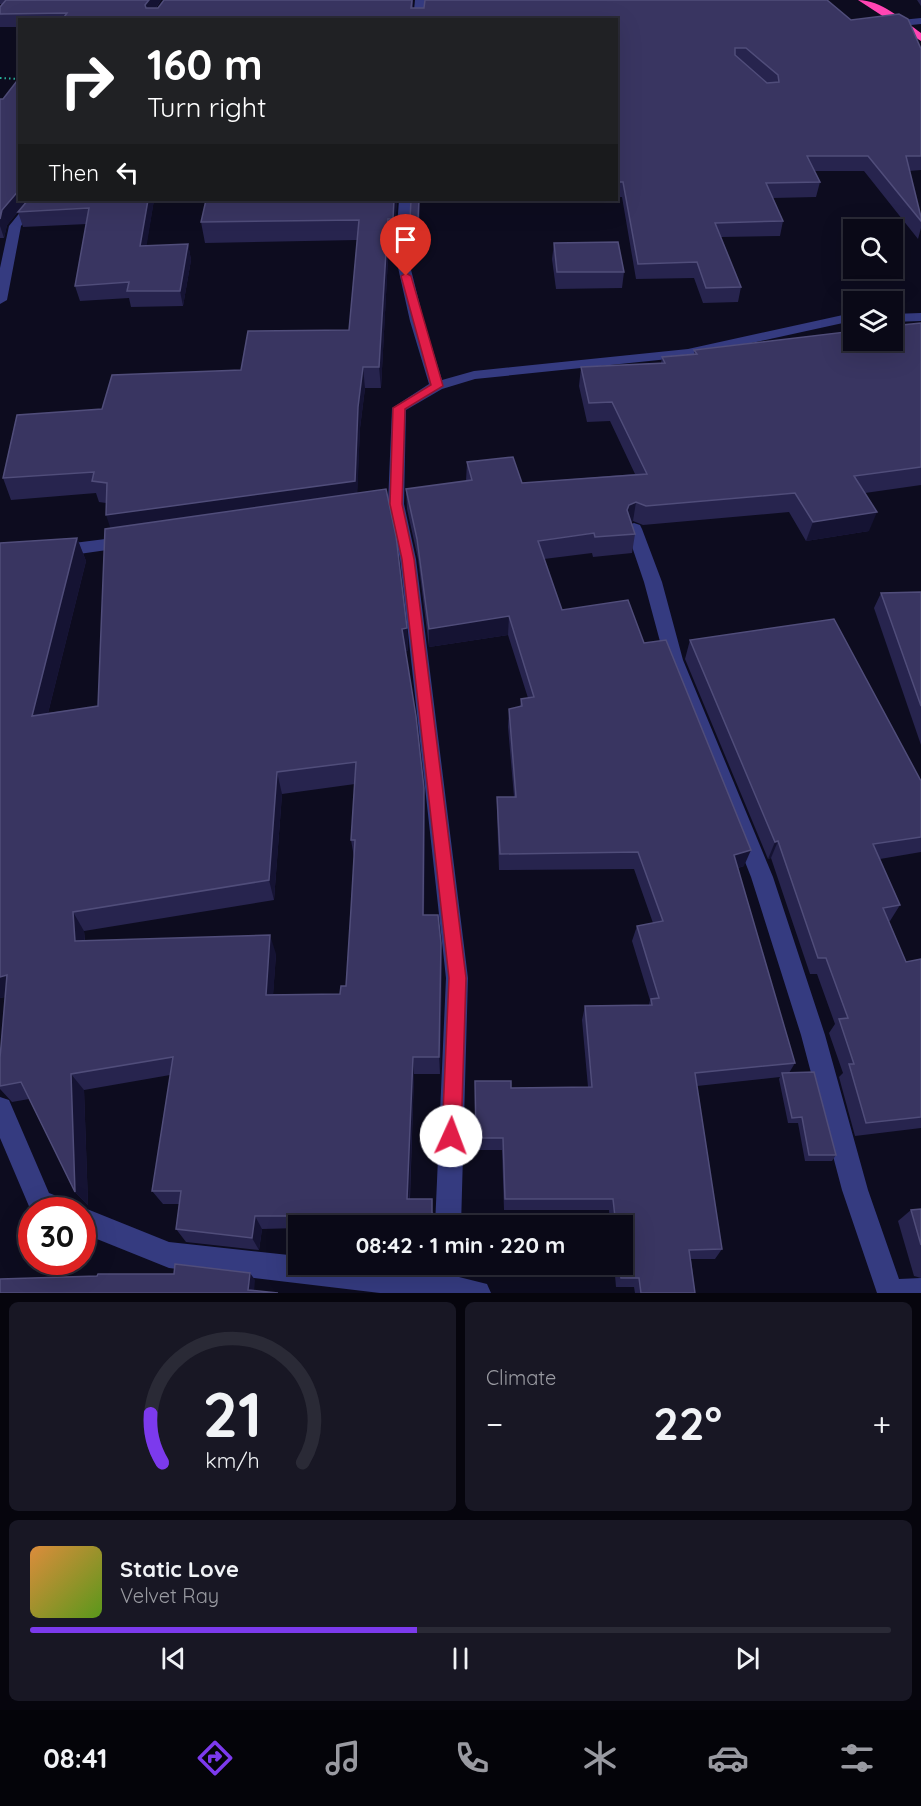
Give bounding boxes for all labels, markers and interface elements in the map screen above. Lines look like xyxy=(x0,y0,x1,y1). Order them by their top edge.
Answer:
text: 160 m xyxy=(147,38,263,91)
icon: right xyxy=(48,42,126,120)
text: Turn right xyxy=(147,90,266,124)
icon: left xyxy=(111,156,144,189)
text: Then xyxy=(48,159,99,187)
pin xyxy=(380,214,431,276)
map controls xyxy=(843,219,903,351)
button: search xyxy=(843,219,903,279)
icon: arrive xyxy=(389,223,422,256)
button: layers xyxy=(843,291,903,351)
position arrow xyxy=(419,1104,483,1168)
speed limit sign: 30 xyxy=(18,1197,96,1275)
text: 08:42 · 1 min · 220 m xyxy=(356,1231,565,1259)
text: Climate xyxy=(486,1365,556,1390)
text: 21 xyxy=(203,1375,262,1453)
text: 22° xyxy=(653,1395,722,1451)
text: − xyxy=(486,1403,503,1444)
text: + xyxy=(872,1403,891,1444)
text: km/h xyxy=(205,1448,260,1474)
text: Static Love xyxy=(120,1555,239,1583)
text: Velvet Ray xyxy=(120,1583,219,1608)
icon: previous xyxy=(157,1642,190,1675)
icon: pause xyxy=(444,1642,477,1675)
icon: next xyxy=(731,1642,764,1675)
icon: directions xyxy=(194,1737,236,1779)
icon: music xyxy=(322,1737,364,1779)
icon: phone xyxy=(451,1737,493,1779)
icon: climate xyxy=(579,1737,621,1779)
icon: car xyxy=(707,1737,749,1779)
icon: filters xyxy=(836,1737,878,1779)
text: 08:41 xyxy=(43,1741,108,1775)

